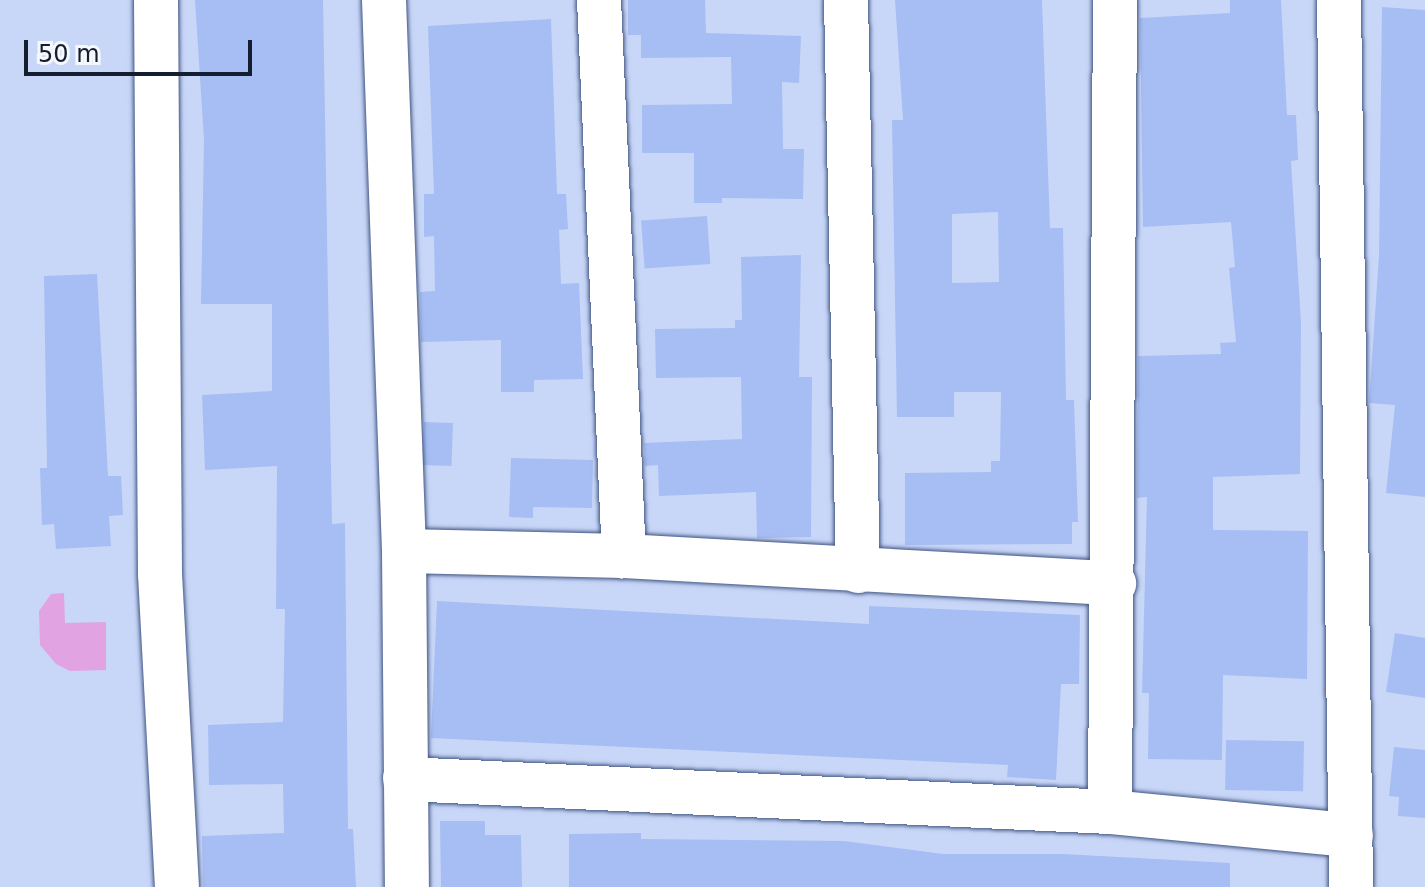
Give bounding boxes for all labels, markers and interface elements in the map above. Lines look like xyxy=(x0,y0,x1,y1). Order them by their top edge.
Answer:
scale bar xyxy=(28,24,256,74)
text: 50 m xyxy=(38,40,100,68)

